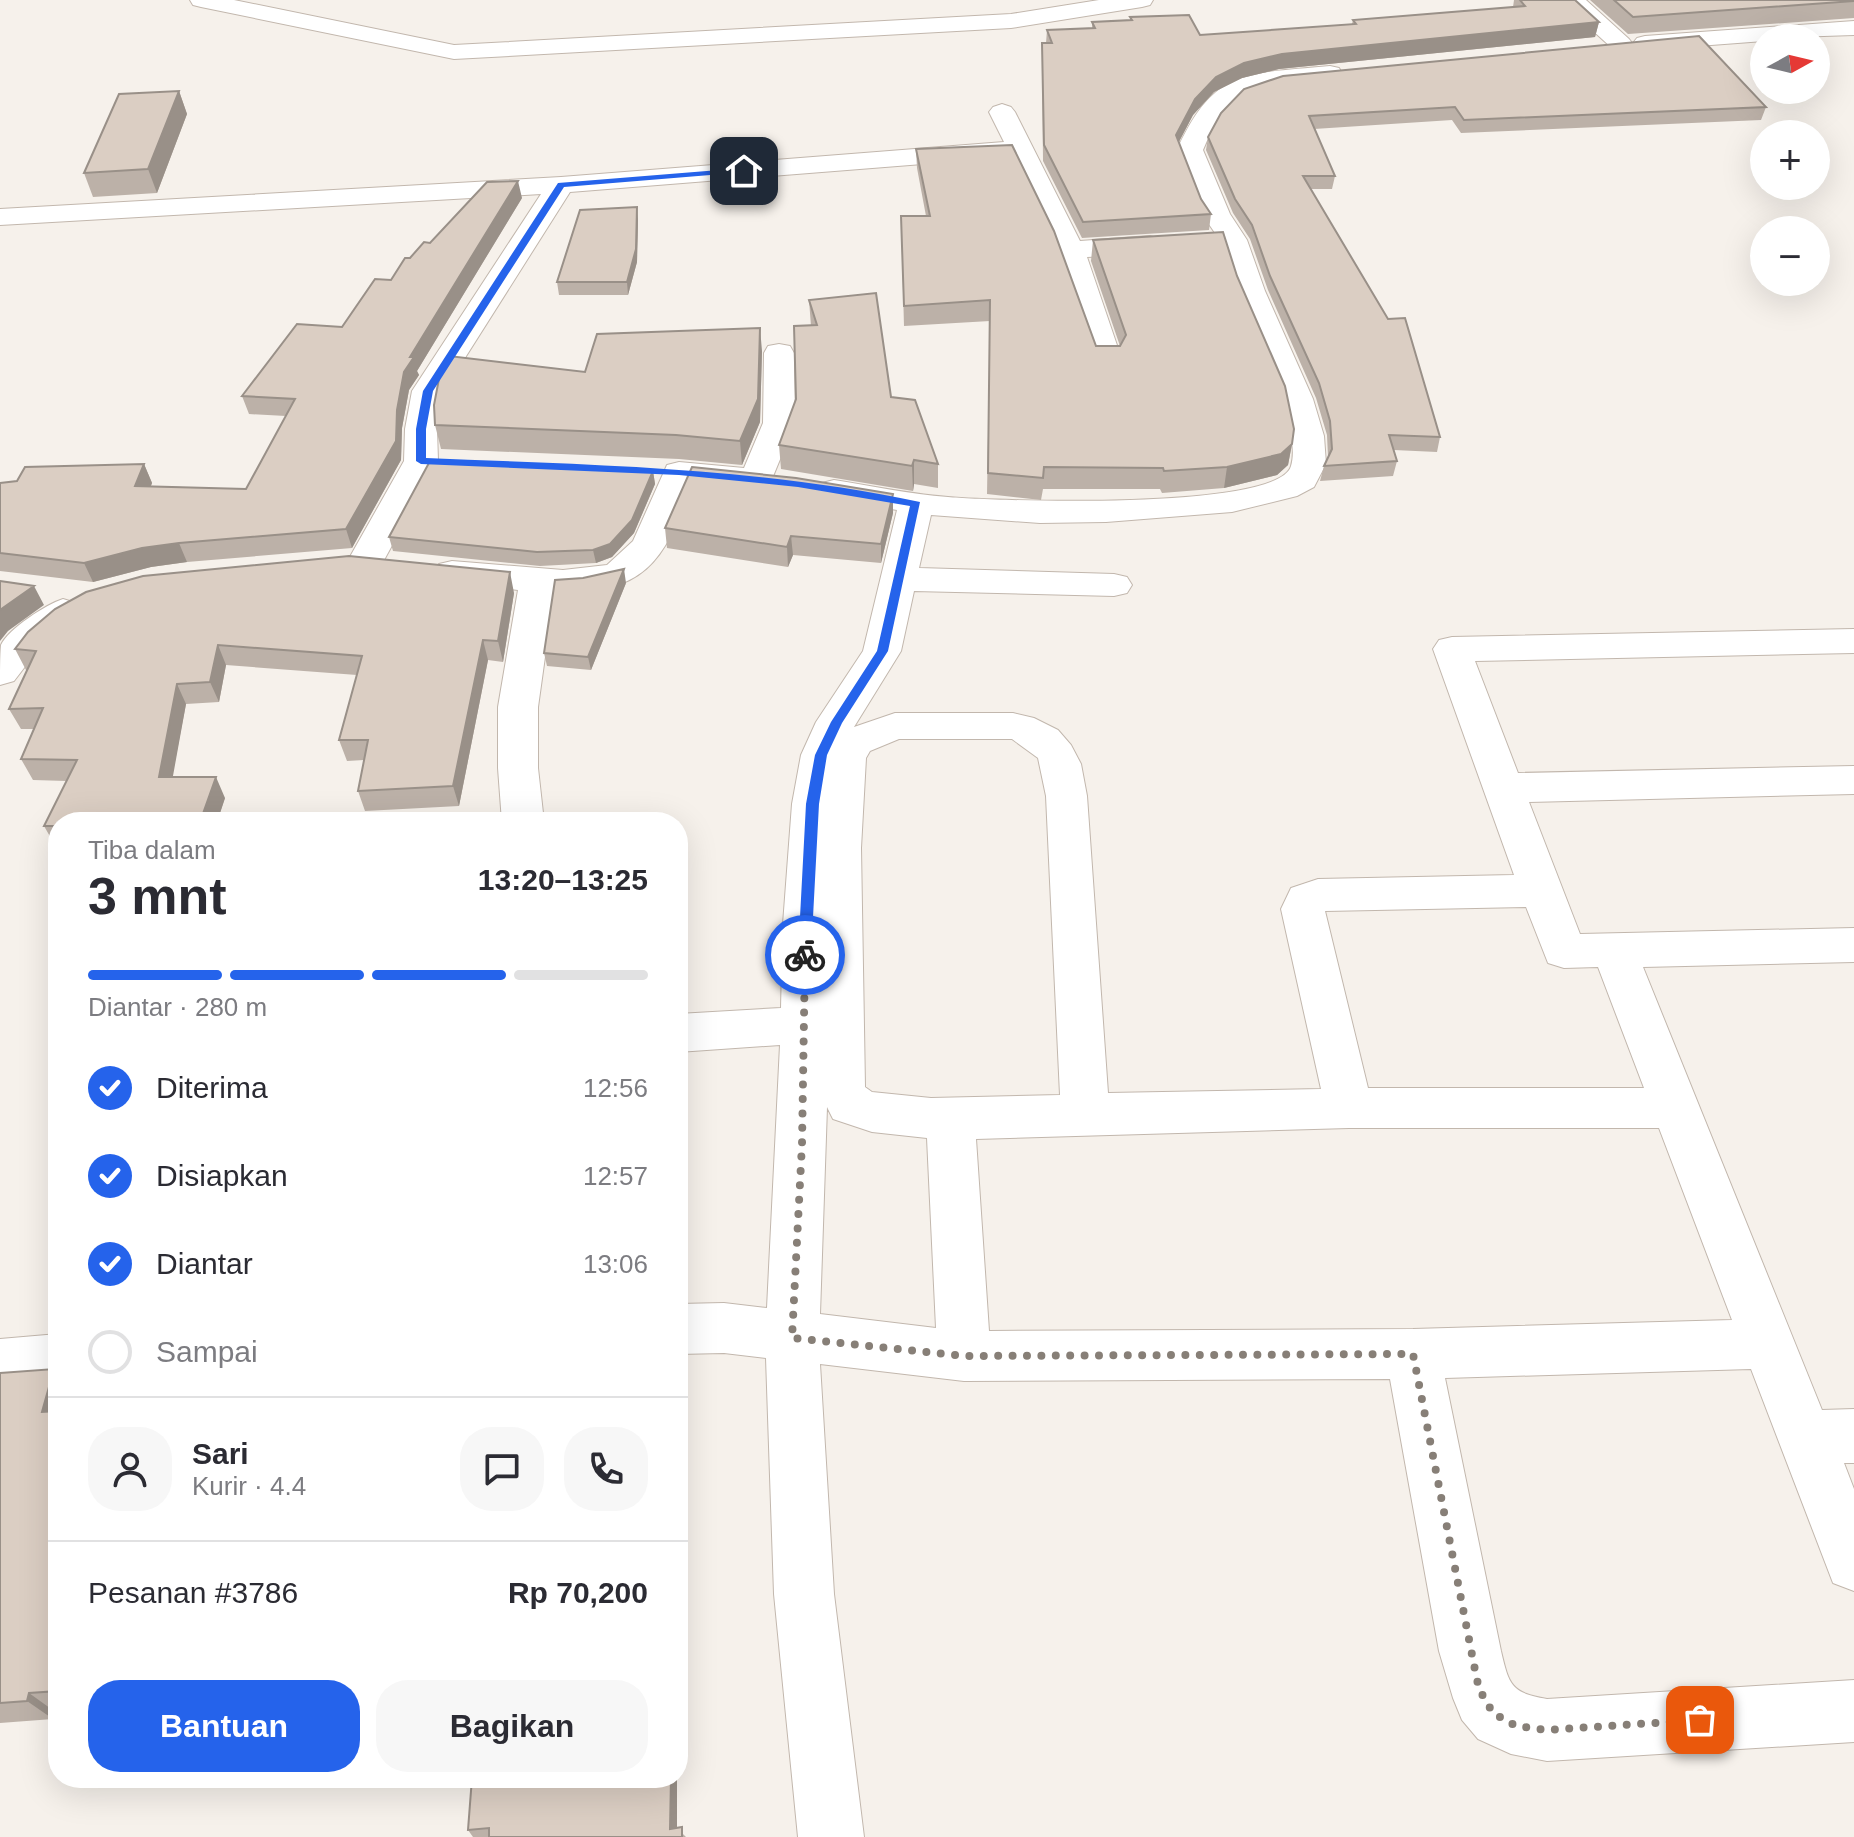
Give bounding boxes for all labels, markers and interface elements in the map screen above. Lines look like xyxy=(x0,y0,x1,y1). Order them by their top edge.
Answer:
north arrow xyxy=(1750,24,1830,104)
map controls xyxy=(1750,24,1830,296)
button: + xyxy=(1750,120,1830,200)
pin xyxy=(710,137,778,205)
icon: home xyxy=(722,149,766,193)
button: − xyxy=(1750,216,1830,296)
text: Tiba dalam xyxy=(88,835,216,865)
text: 13:20–13:25 xyxy=(478,863,648,896)
text: 3 mnt xyxy=(88,867,227,925)
courier xyxy=(765,915,845,995)
icon: bike xyxy=(783,933,827,977)
text: Diantar · 280 m xyxy=(88,992,267,1022)
icon: check xyxy=(88,1066,132,1110)
text: Diterima xyxy=(156,1071,268,1104)
text: 12:56 xyxy=(583,1073,648,1103)
icon: check xyxy=(88,1154,132,1198)
text: Disiapkan xyxy=(156,1159,288,1192)
text: 12:57 xyxy=(583,1161,648,1191)
icon: check xyxy=(88,1242,132,1286)
text: Diantar xyxy=(156,1247,253,1280)
text: 13:06 xyxy=(583,1249,648,1279)
text: Sampai xyxy=(156,1335,258,1368)
button: person xyxy=(88,1427,172,1511)
button: chat xyxy=(460,1427,544,1511)
button: phone xyxy=(564,1427,648,1511)
text: Sari xyxy=(192,1437,249,1470)
text: Kurir · 4.4 xyxy=(192,1471,306,1501)
text: Pesanan #3786 xyxy=(88,1576,298,1609)
text: Rp 70,200 xyxy=(508,1576,648,1609)
button: Bantuan xyxy=(88,1680,360,1772)
button: Bagikan xyxy=(376,1680,648,1772)
pin xyxy=(1666,1686,1734,1754)
icon: bag xyxy=(1678,1698,1722,1742)

